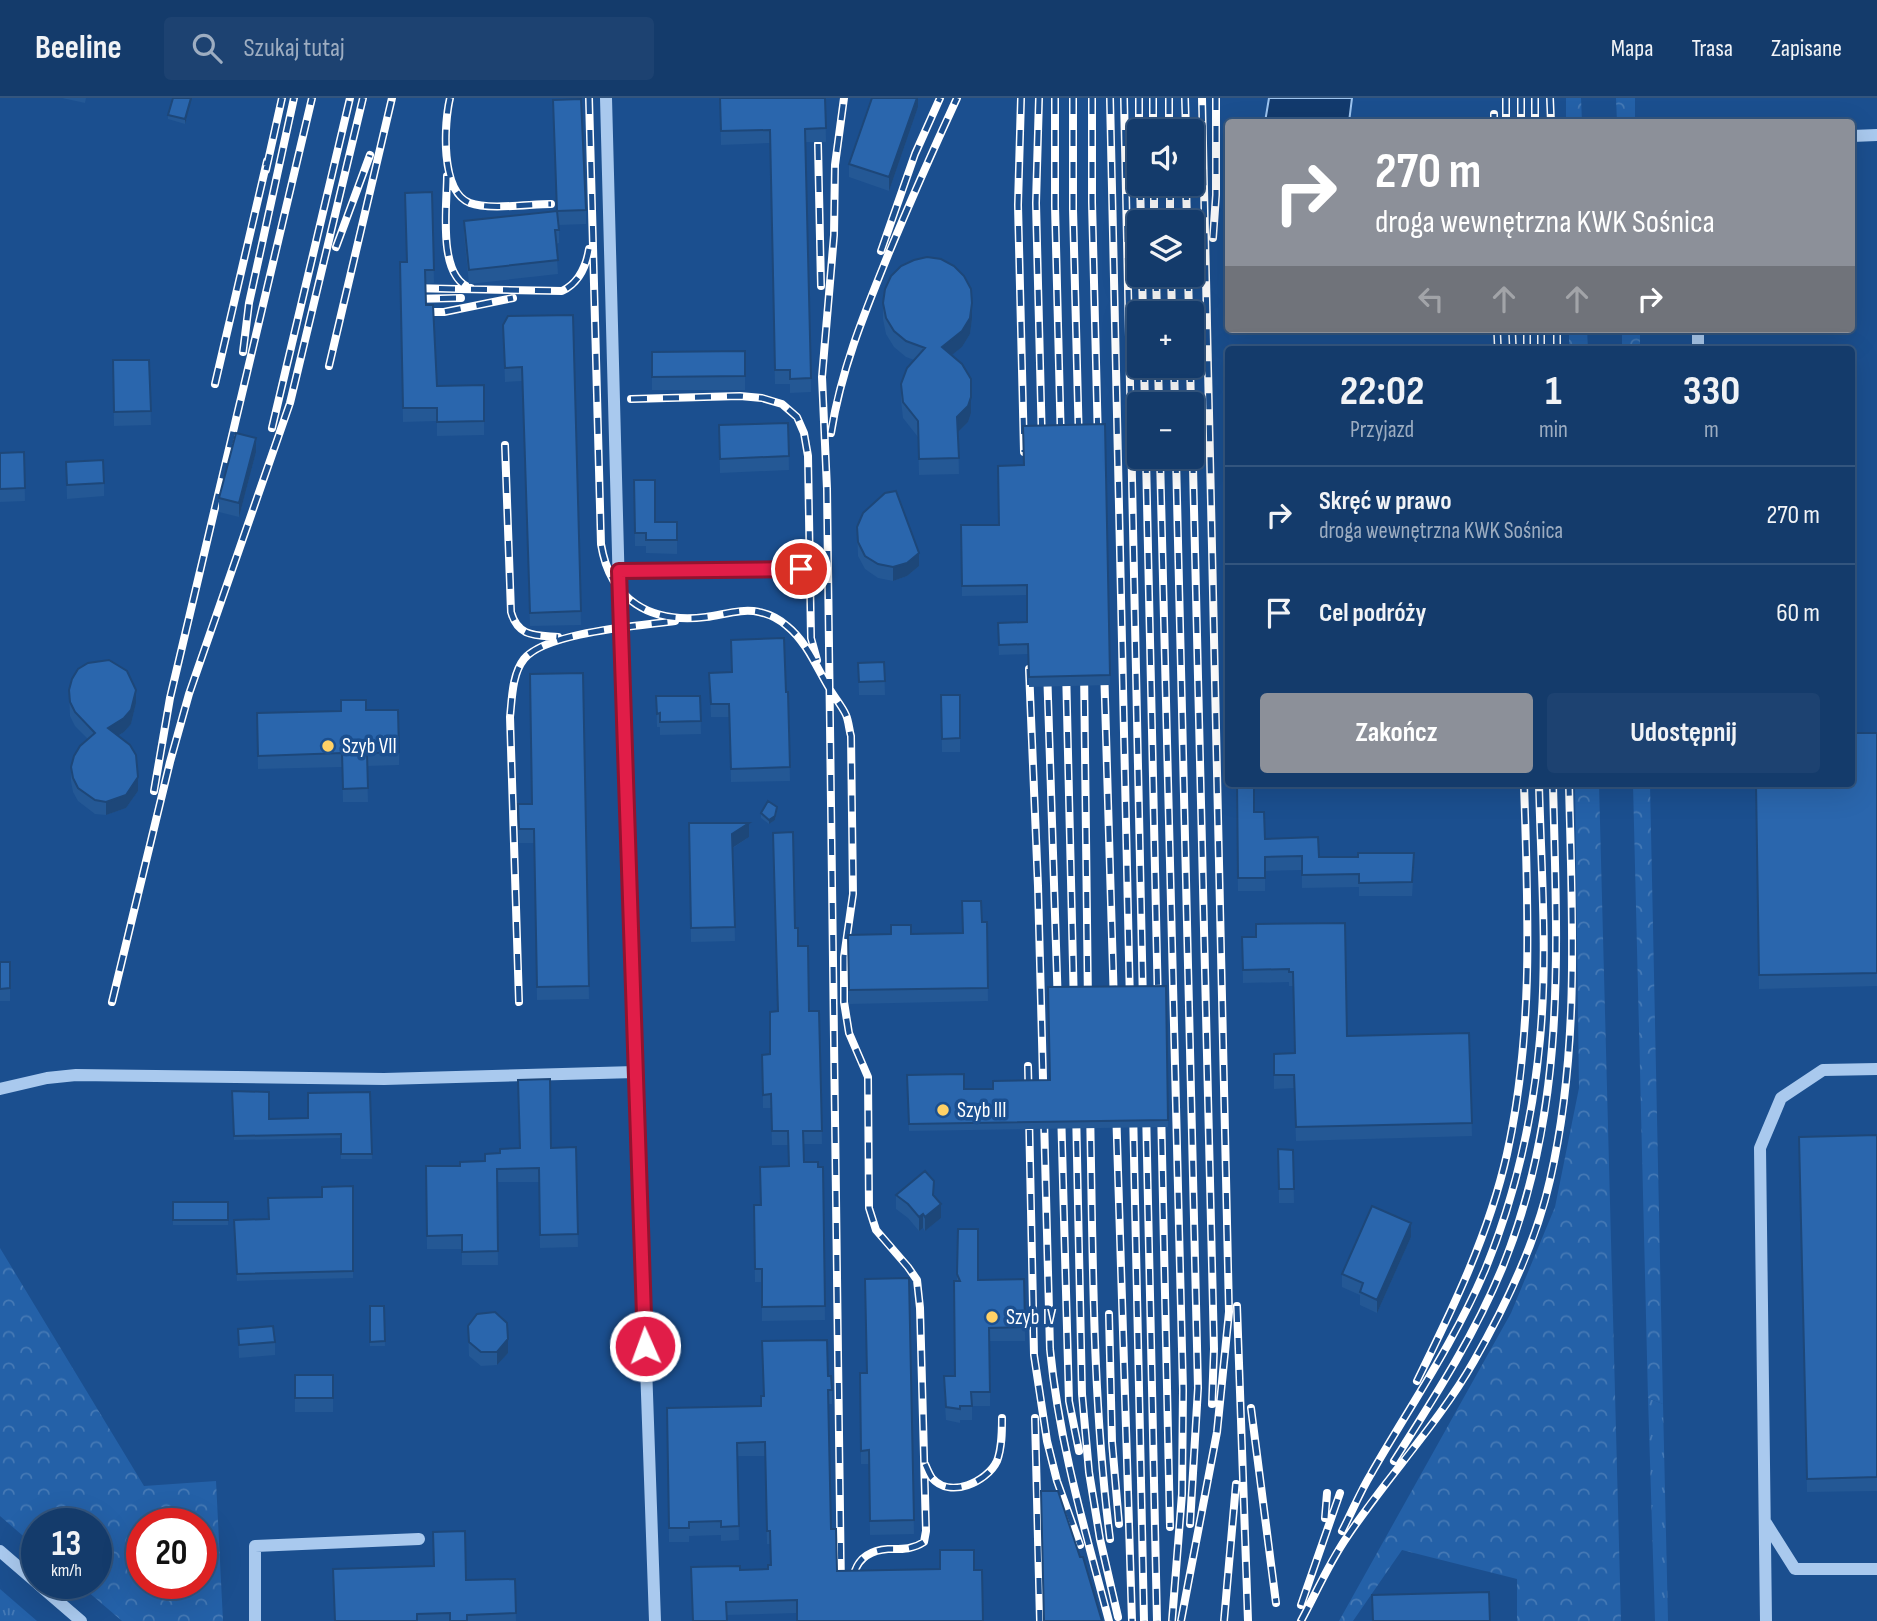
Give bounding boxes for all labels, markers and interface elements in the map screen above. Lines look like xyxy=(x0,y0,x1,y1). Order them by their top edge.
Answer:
search box xyxy=(164,17,654,80)
text: Beeline xyxy=(35,28,122,68)
icon: search xyxy=(188,29,226,67)
text: Szukaj tutaj xyxy=(244,33,345,64)
text: Mapa xyxy=(1611,34,1654,63)
text: Trasa xyxy=(1692,34,1733,63)
text: Zapisane xyxy=(1771,34,1842,63)
map controls xyxy=(1127,119,1204,469)
button: sound xyxy=(1127,119,1204,196)
text: 270 m xyxy=(1375,143,1481,202)
icon: right xyxy=(1260,147,1351,238)
text: droga wewnętrzna KWK Sośnica xyxy=(1375,203,1715,242)
button: layers xyxy=(1127,210,1204,287)
icon: left xyxy=(1412,280,1450,318)
icon: ahead xyxy=(1485,280,1523,318)
icon: ahead xyxy=(1558,280,1596,318)
icon: right xyxy=(1631,280,1669,318)
button: + xyxy=(1127,301,1204,378)
text: 22:02 xyxy=(1340,366,1424,417)
text: 1 xyxy=(1545,366,1562,417)
text: 330 xyxy=(1683,366,1740,417)
button: − xyxy=(1127,392,1204,469)
text: Przyjazd xyxy=(1350,416,1414,444)
text: min xyxy=(1539,416,1568,444)
text: m xyxy=(1704,416,1719,444)
text: Skręć w prawo xyxy=(1319,486,1452,517)
icon: right xyxy=(1260,496,1298,534)
text: 270 m xyxy=(1767,500,1820,531)
text: droga wewnętrzna KWK Sośnica xyxy=(1319,517,1563,545)
pin xyxy=(771,539,831,599)
icon: arrive xyxy=(782,550,820,588)
icon: arrive xyxy=(1260,594,1298,632)
text: Cel podróży xyxy=(1319,598,1426,629)
text: 60 m xyxy=(1776,598,1820,629)
button: Zakończ xyxy=(1260,693,1533,773)
button: Udostępnij xyxy=(1547,693,1820,773)
place label: Szyb VII xyxy=(342,734,397,759)
marker: Szyb VII xyxy=(320,738,336,754)
place label: Szyb III xyxy=(957,1098,1006,1123)
marker: Szyb III xyxy=(935,1102,951,1118)
place label: Szyb IV xyxy=(1006,1305,1057,1330)
position arrow xyxy=(608,1309,682,1383)
marker: Szyb IV xyxy=(984,1309,1000,1325)
speed limit sign: 20 xyxy=(126,1508,217,1599)
text: 13 xyxy=(52,1523,81,1566)
text: km/h xyxy=(51,1560,82,1581)

